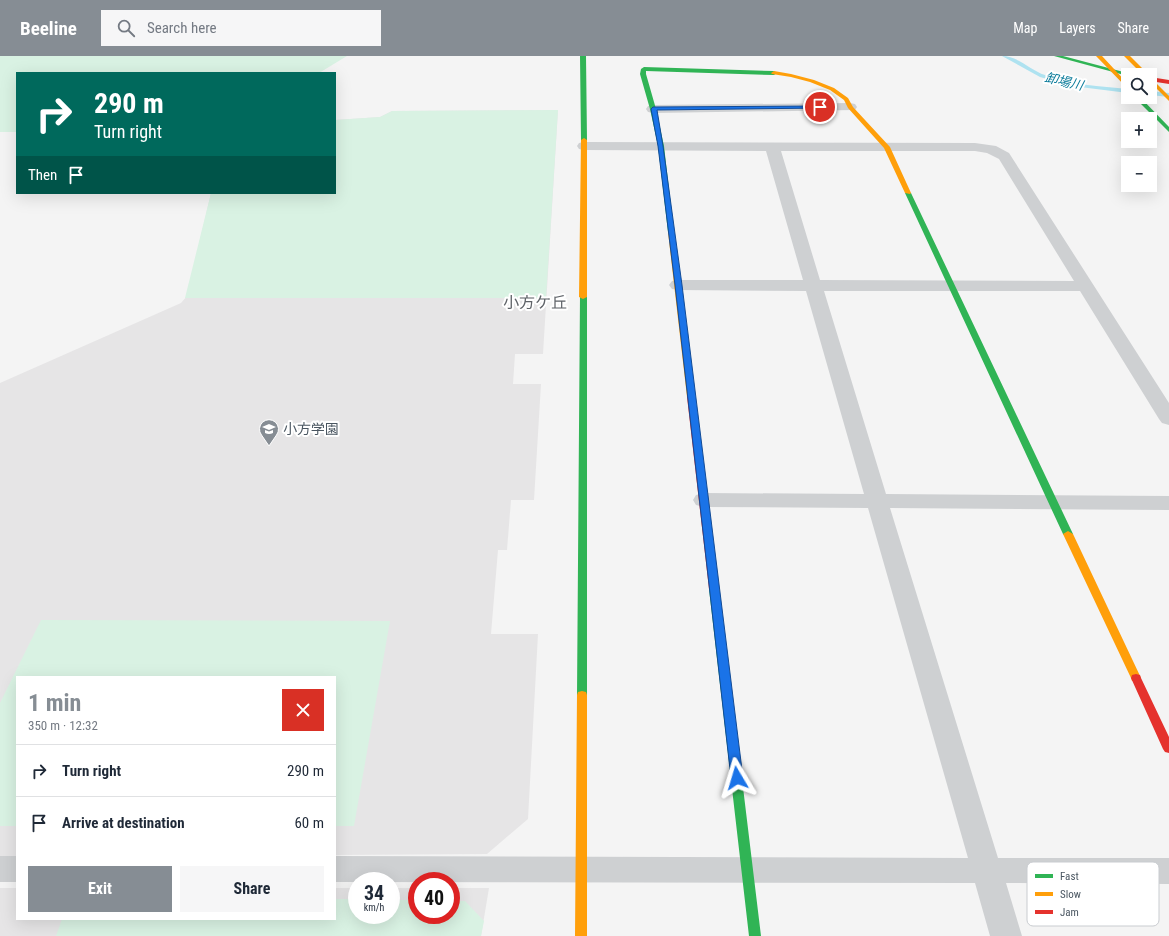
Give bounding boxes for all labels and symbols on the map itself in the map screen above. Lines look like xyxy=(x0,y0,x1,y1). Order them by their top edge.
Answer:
water label: 卸場川 xyxy=(1043,70,1087,94)
pin xyxy=(803,90,837,124)
district label: 小方ケ丘 xyxy=(503,293,567,312)
school or university icon: 小方学園 xyxy=(258,418,280,446)
place label: 小方学園 xyxy=(283,421,339,437)
position arrow xyxy=(716,757,758,799)
legend xyxy=(1027,862,1159,926)
text: Fast xyxy=(1060,870,1079,883)
speed limit sign: 40 xyxy=(408,872,460,924)
text: Slow xyxy=(1060,888,1081,901)
text: Jam xyxy=(1060,906,1079,919)

